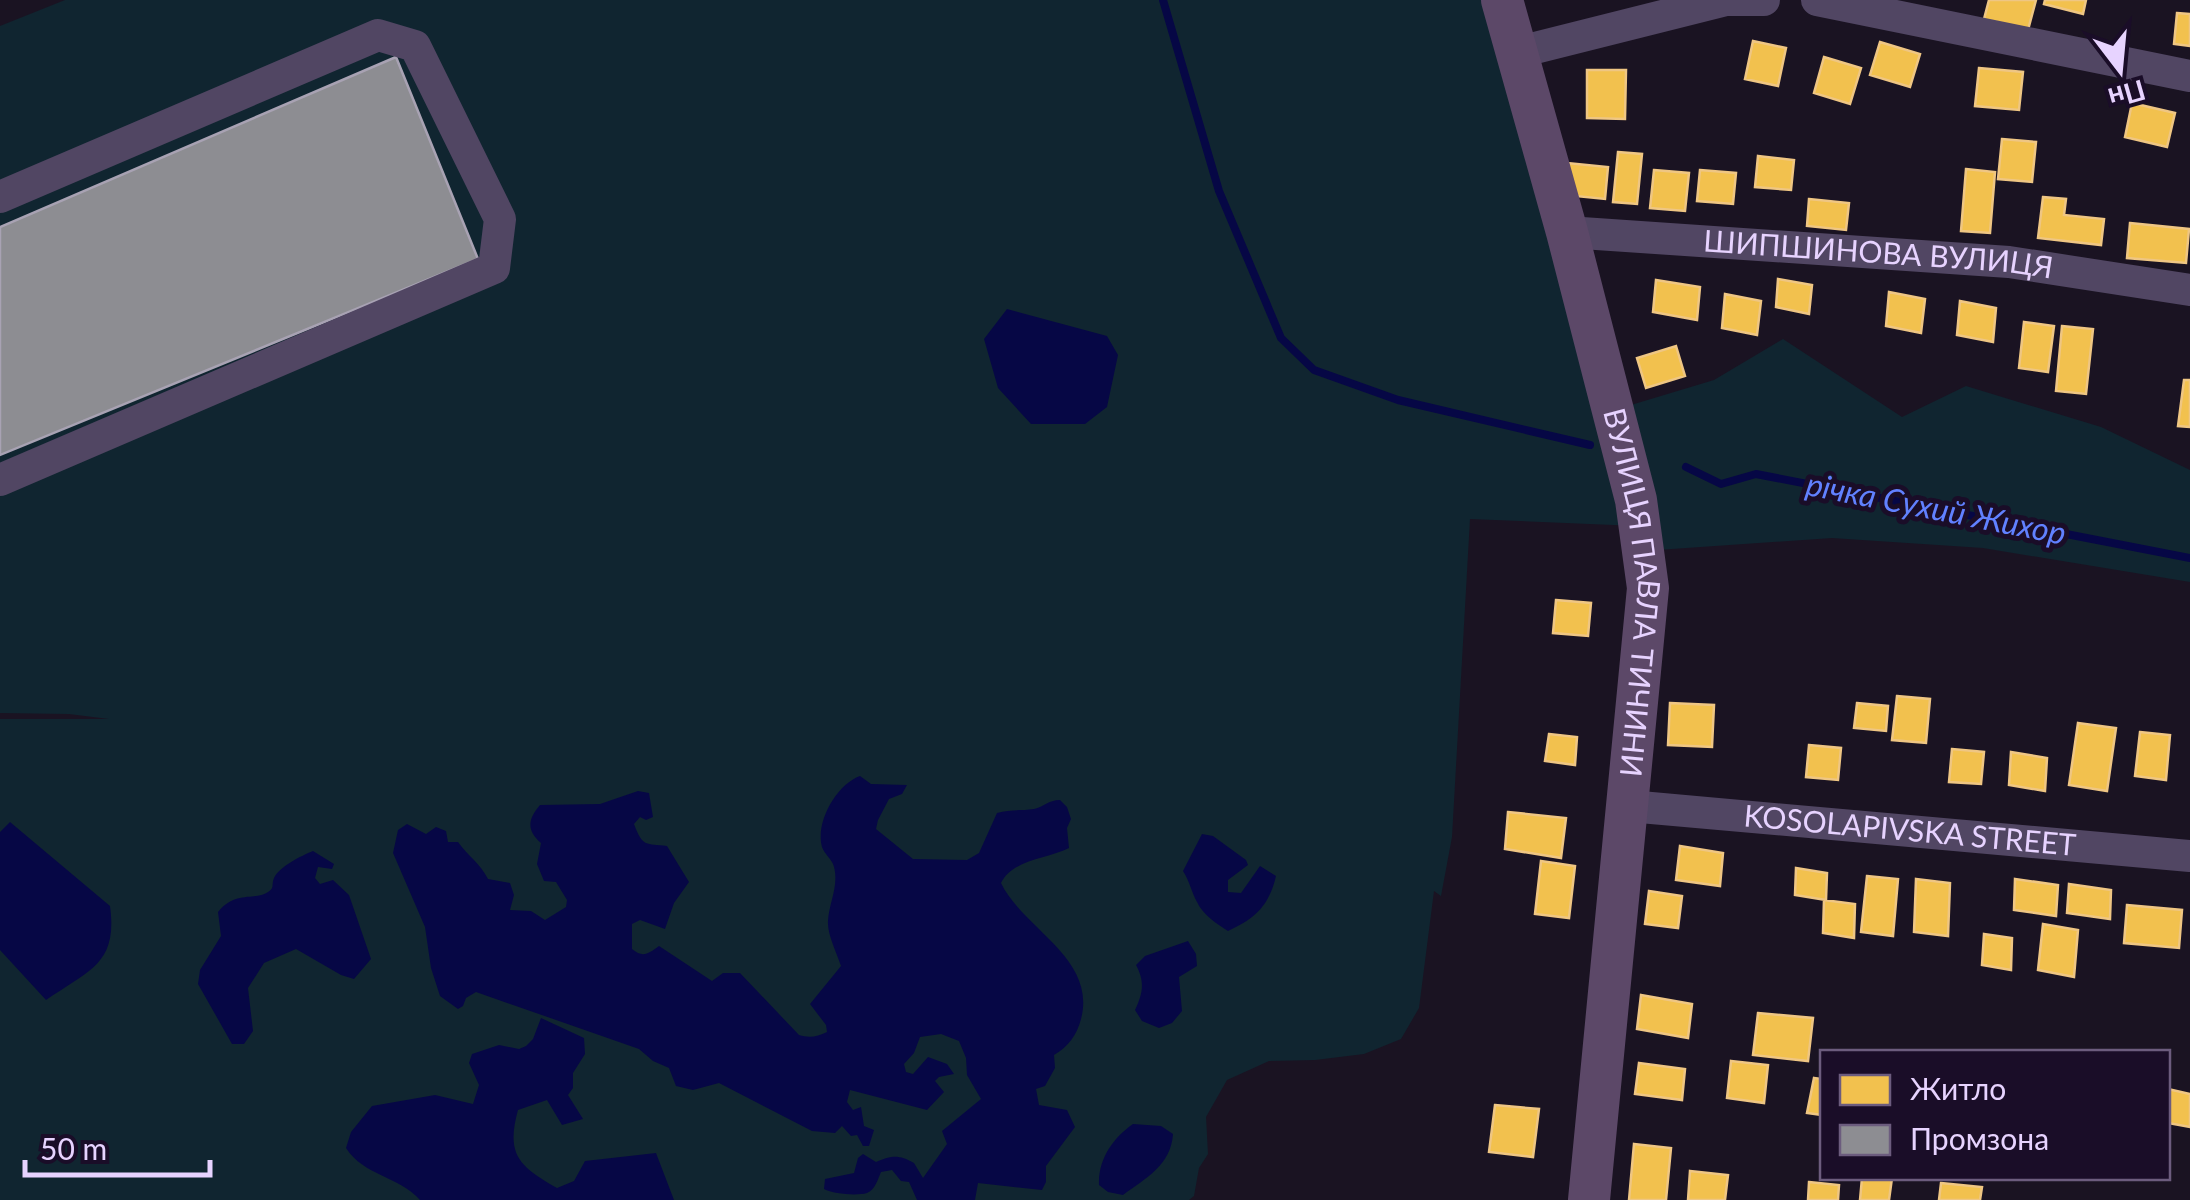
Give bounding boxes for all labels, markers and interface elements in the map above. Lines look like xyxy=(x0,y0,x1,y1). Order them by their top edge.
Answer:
north arrow xyxy=(2070,20,2170,120)
text: Пн xyxy=(2105,74,2149,116)
street label: ШИПШИНОВА ВУЛИЦЯ xyxy=(1702,221,2056,285)
street label: ВУЛИЦЯ ПАВЛА ТИЧИНИ xyxy=(1597,404,1669,779)
water label: річка Сухий Жихор xyxy=(1803,463,2070,552)
street label: KOSOLAPIVSKA STREET xyxy=(1742,796,2078,862)
legend xyxy=(1820,1050,2170,1180)
text: Житло xyxy=(1910,1070,2006,1106)
scale bar xyxy=(25,1115,210,1177)
text: Промзона xyxy=(1910,1120,2049,1156)
text: 50 m xyxy=(40,1130,107,1166)

